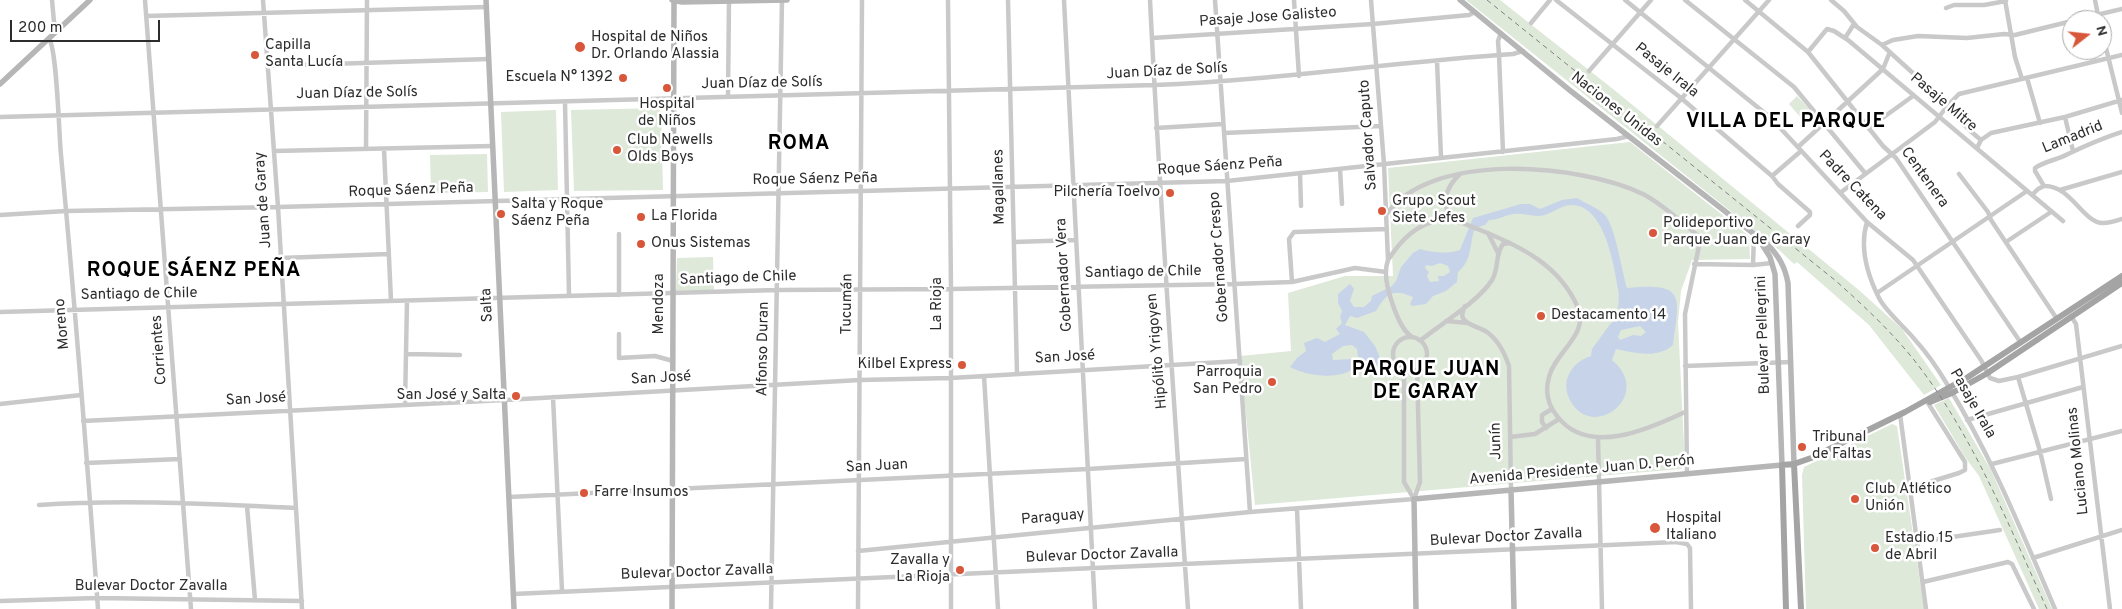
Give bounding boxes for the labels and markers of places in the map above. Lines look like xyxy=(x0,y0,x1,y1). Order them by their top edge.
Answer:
place label: Hospital de Niños Dr. Orlando Alassia xyxy=(591,29,719,64)
place label: Capilla Santa Lucía xyxy=(265,37,343,72)
marker: Hospital de Niños Dr. Orlando Alassia xyxy=(573,40,587,54)
marker: Capilla Santa Lucía xyxy=(249,49,261,61)
place label: Escuela N° 1392 xyxy=(506,69,613,87)
marker: Escuela N° 1392 xyxy=(617,72,629,84)
marker: Hospital de Niños xyxy=(661,82,673,94)
place label: Hospital de Niños xyxy=(638,96,696,131)
place label: Club Newells Olds Boys xyxy=(627,132,713,167)
marker: Club Newells Olds Boys xyxy=(611,144,623,156)
place label: Pilchería Toelvo xyxy=(1053,184,1160,202)
marker: Pilchería Toelvo xyxy=(1164,187,1176,199)
place label: Grupo Scout Siete Jefes xyxy=(1392,193,1476,228)
place label: Salta y Roque Sáenz Peña xyxy=(511,196,603,231)
marker: Grupo Scout Siete Jefes xyxy=(1376,205,1388,217)
marker: Salta y Roque Sáenz Peña xyxy=(495,208,507,220)
place label: La Florida xyxy=(651,208,717,226)
marker: La Florida xyxy=(635,211,647,223)
place label: Polideportivo Parque Juan de Garay xyxy=(1663,215,1811,250)
marker: Polideportivo Parque Juan de Garay xyxy=(1647,227,1659,239)
place label: Onus Sistemas xyxy=(651,235,751,253)
marker: Onus Sistemas xyxy=(635,238,647,250)
place label: Destacamento 14 xyxy=(1551,307,1666,325)
marker: Destacamento 14 xyxy=(1535,310,1547,322)
place label: Kilbel Express xyxy=(857,356,952,374)
marker: Kilbel Express xyxy=(956,359,968,371)
place label: Parroquia San Pedro xyxy=(1193,364,1262,399)
marker: Parroquia San Pedro xyxy=(1266,376,1278,388)
place label: San José y Salta xyxy=(396,387,506,405)
marker: San José y Salta xyxy=(510,390,522,402)
place label: Tribunal de Faltas xyxy=(1812,429,1872,464)
marker: Tribunal de Faltas xyxy=(1796,441,1808,453)
place label: Club Atlético Unión xyxy=(1865,481,1952,516)
place label: Farre Insumos xyxy=(594,484,688,502)
marker: Farre Insumos xyxy=(578,487,590,499)
marker: Club Atlético Unión xyxy=(1849,493,1861,505)
place label: Hospital Italiano xyxy=(1666,510,1721,545)
marker: Hospital Italiano xyxy=(1648,521,1662,535)
place label: Estadio 15 de Abril xyxy=(1885,530,1953,565)
marker: Estadio 15 de Abril xyxy=(1869,542,1881,554)
place label: Zavalla y La Rioja xyxy=(890,552,950,587)
marker: Zavalla y La Rioja xyxy=(954,564,966,576)

